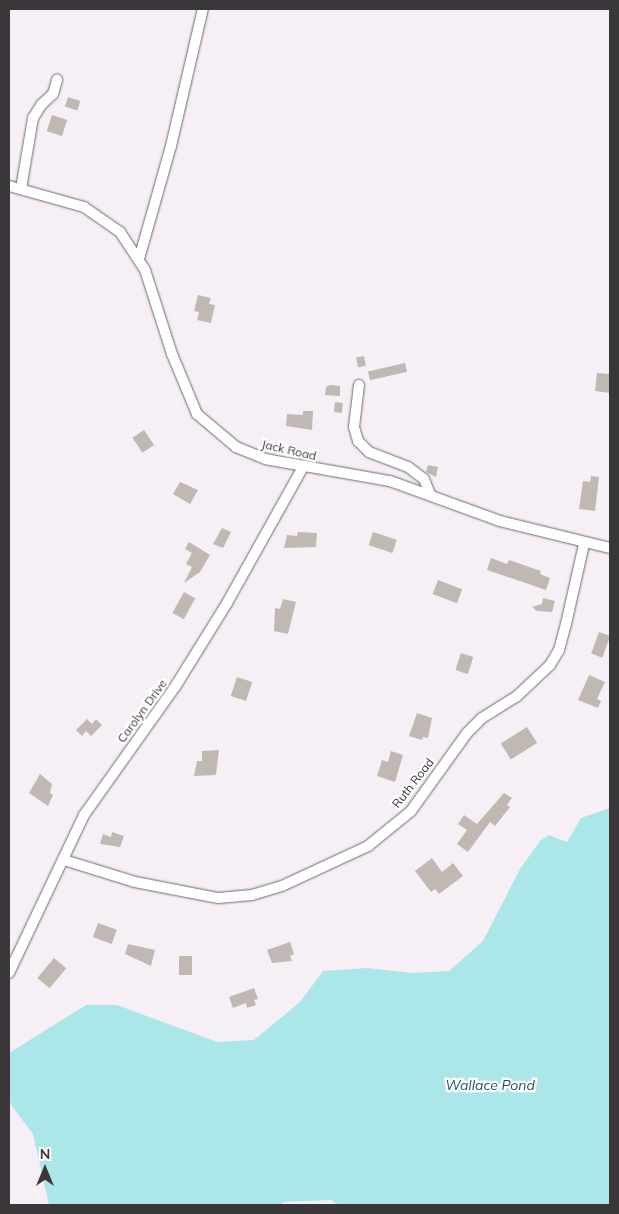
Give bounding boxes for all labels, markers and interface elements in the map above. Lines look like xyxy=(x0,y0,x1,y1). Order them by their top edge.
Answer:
street label: Jack Road xyxy=(260,437,318,463)
street label: Carolyn Drive xyxy=(114,677,170,745)
street label: Ruth Road xyxy=(389,755,437,811)
water label: Wallace Pond xyxy=(445,1077,535,1093)
north arrow xyxy=(20,1144,70,1194)
text: N xyxy=(40,1145,50,1163)

